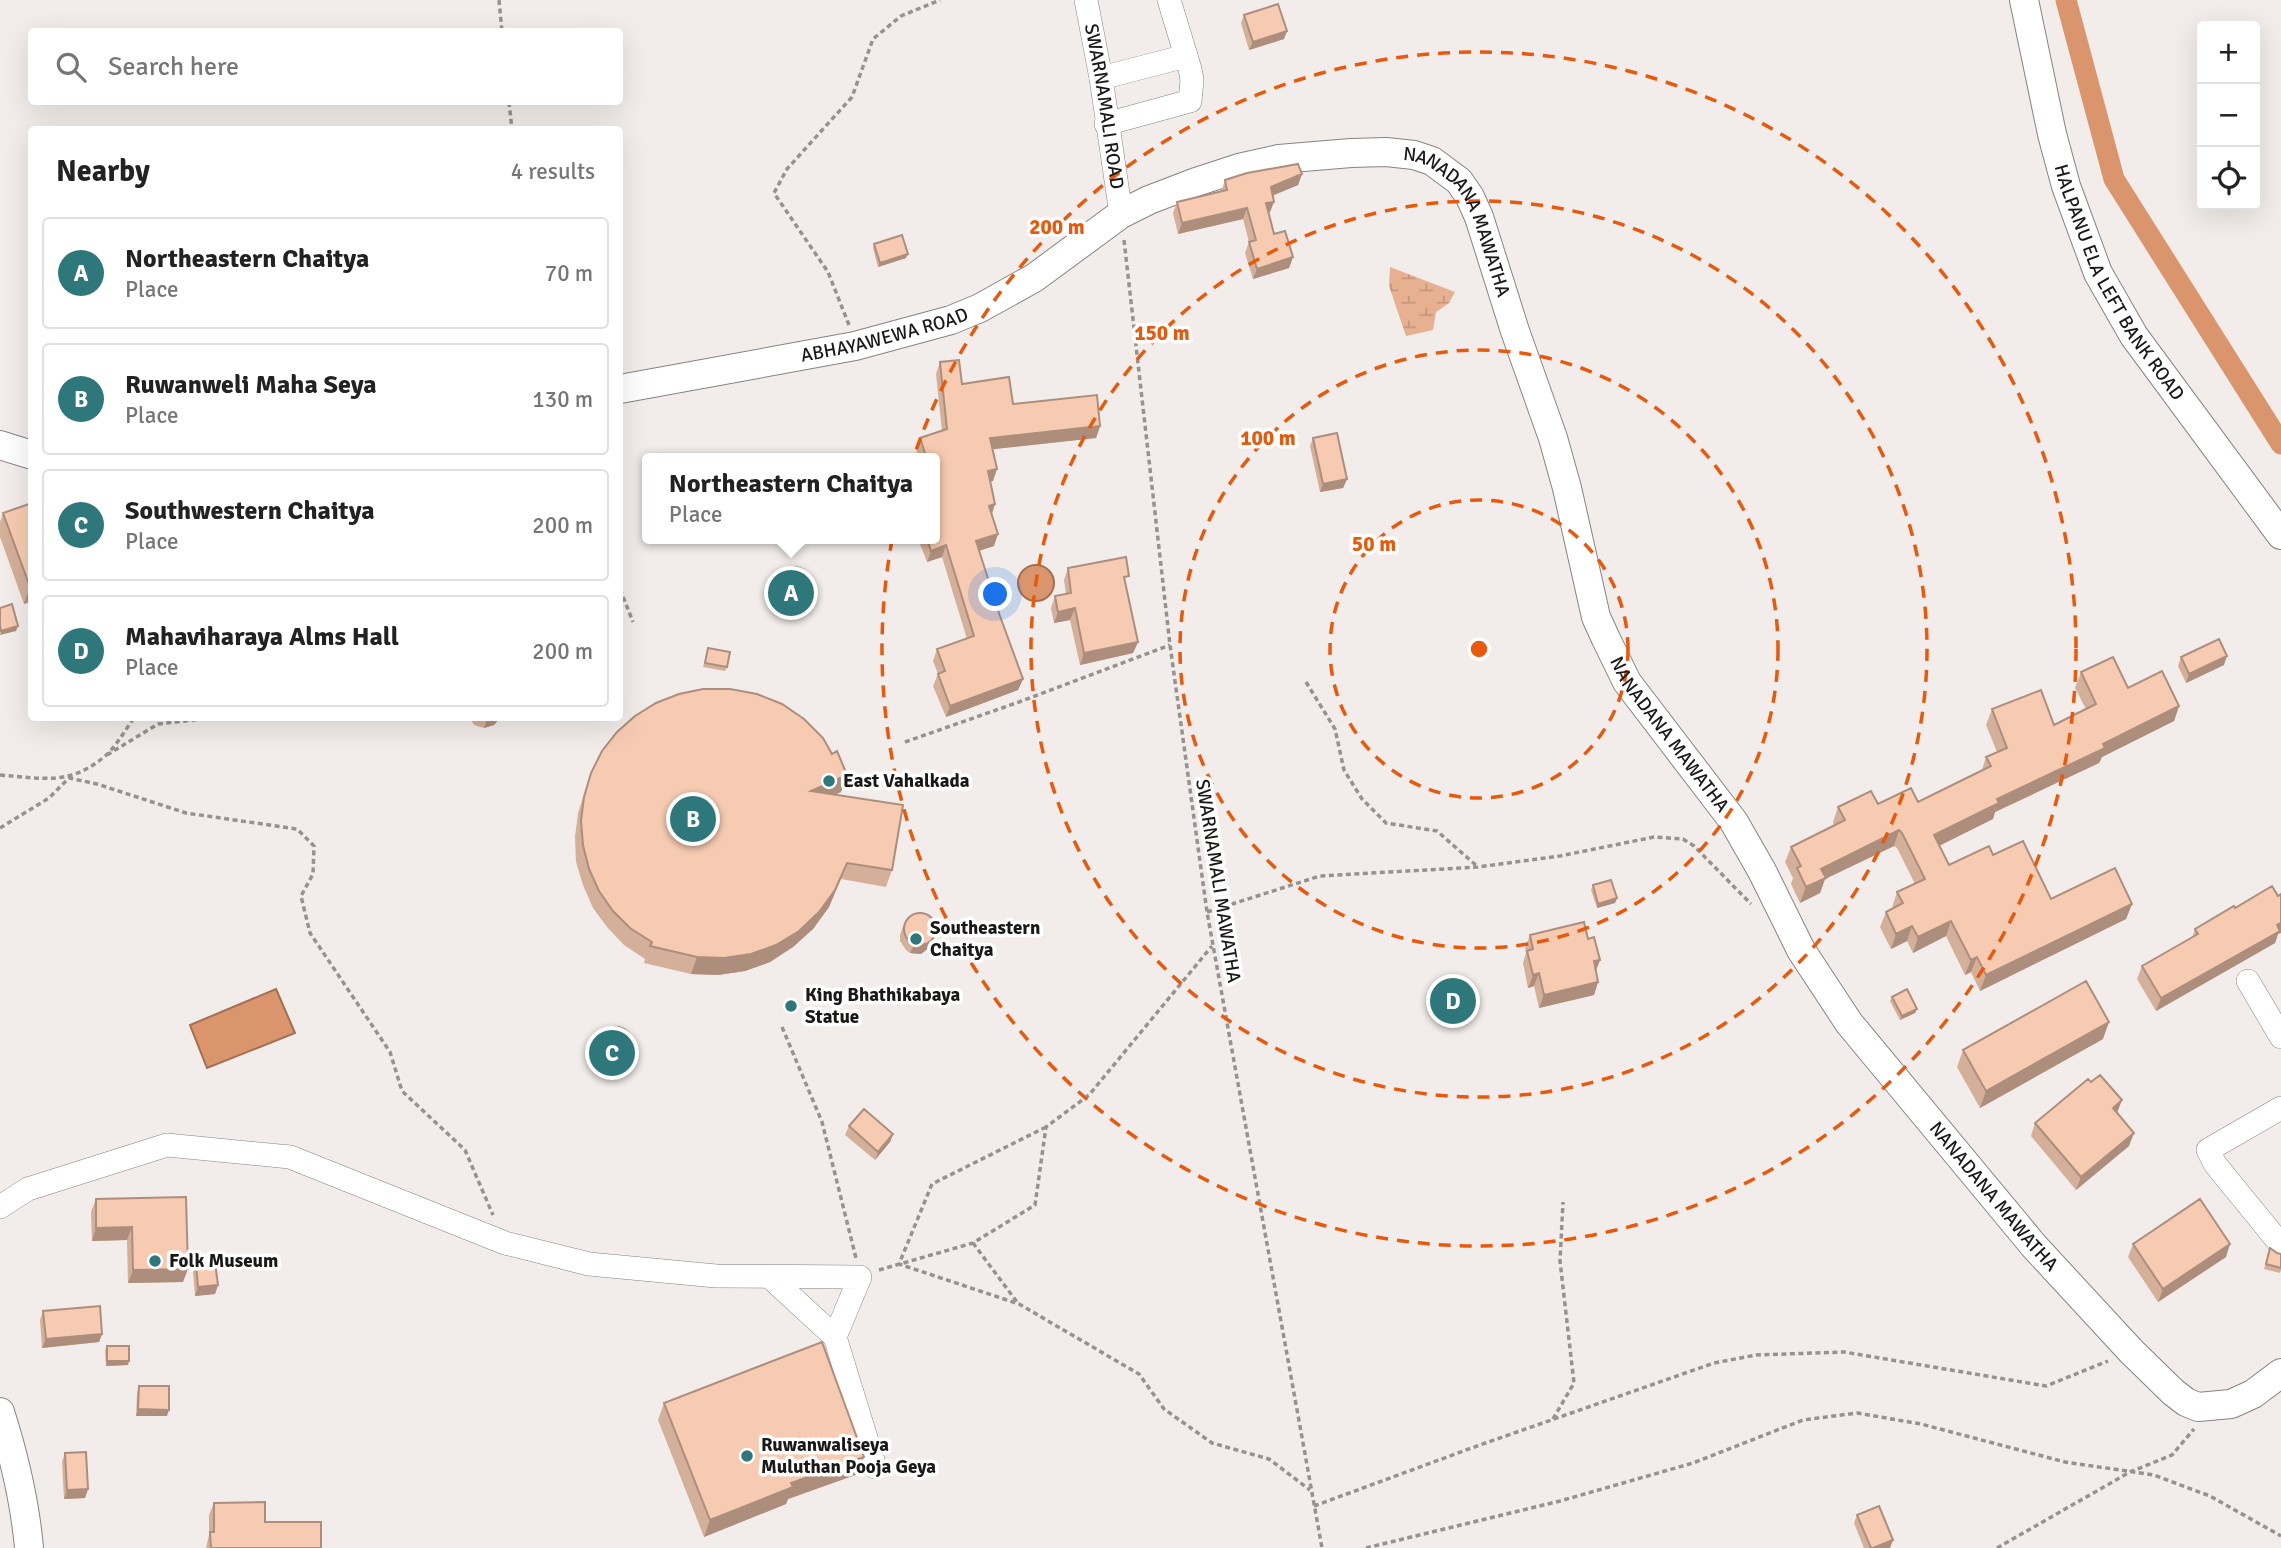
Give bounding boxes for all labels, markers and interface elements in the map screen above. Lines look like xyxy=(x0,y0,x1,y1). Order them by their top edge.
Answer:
map controls xyxy=(2197,21,2260,210)
button: + xyxy=(2197,21,2260,84)
street label: SWARNAMALI ROAD xyxy=(1079,22,1129,191)
search box xyxy=(28,28,623,105)
icon: search xyxy=(52,48,90,86)
text: Search here xyxy=(108,51,239,83)
button: − xyxy=(2197,84,2260,147)
street label: NANADANA MAWATHA xyxy=(1402,142,1516,300)
button: locate xyxy=(2197,147,2260,210)
text: Nearby xyxy=(56,153,150,190)
text: 4 results xyxy=(511,157,595,186)
street label: HALPANU ELA LEFT BANK ROAD xyxy=(2049,162,2190,405)
text: 200 m xyxy=(1029,214,1085,240)
text: Northeastern Chaitya xyxy=(125,243,369,275)
text: A xyxy=(74,259,88,288)
text: 70 m xyxy=(545,259,593,288)
text: Place xyxy=(125,275,179,304)
street label: ABHAYAWEWA ROAD xyxy=(799,302,972,368)
text: 150 m xyxy=(1134,320,1190,346)
text: Ruwanweli Maha Seya xyxy=(125,369,377,401)
text: B xyxy=(74,385,88,414)
text: 130 m xyxy=(532,385,593,414)
text: Place xyxy=(125,401,179,430)
text: 100 m xyxy=(1240,425,1296,451)
popup xyxy=(642,453,940,544)
text: Northeastern Chaitya xyxy=(669,468,913,500)
text: Southwestern Chaitya xyxy=(125,495,375,527)
text: Place xyxy=(669,500,723,529)
text: C xyxy=(74,511,88,540)
text: 200 m xyxy=(532,511,593,540)
text: Place xyxy=(125,527,179,556)
text: 50 m xyxy=(1352,531,1396,557)
pin: A xyxy=(768,567,814,619)
your location xyxy=(978,577,1012,611)
text: Mahaviharaya Alms Hall xyxy=(125,621,399,653)
text: D xyxy=(73,637,89,666)
text: 200 m xyxy=(532,637,593,666)
centre of rings xyxy=(1467,637,1491,661)
text: Place xyxy=(125,653,179,682)
street label: NANADANA MAWATHA xyxy=(1604,653,1735,817)
place label: East Vahalkada xyxy=(843,769,970,793)
marker: East Vahalkada xyxy=(821,773,837,789)
street label: SWARNAMALI MAWATHA xyxy=(1190,777,1246,985)
pin: B xyxy=(670,793,716,845)
place label: Southeastern Chaitya xyxy=(930,916,1040,962)
marker: Southeastern Chaitya xyxy=(908,931,924,947)
pin: D xyxy=(1430,975,1476,1027)
place label: King Bhathikabaya Statue xyxy=(805,983,960,1029)
marker: King Bhathikabaya Statue xyxy=(783,998,799,1014)
pin: C xyxy=(589,1027,635,1079)
street label: NANADANA MAWATHA xyxy=(1924,1117,2064,1277)
place label: Folk Museum xyxy=(169,1249,278,1273)
marker: Folk Museum xyxy=(147,1253,163,1269)
place label: Ruwanwaliseya Muluthan Pooja Geya xyxy=(761,1433,936,1479)
marker: Ruwanwaliseya Muluthan Pooja Geya xyxy=(739,1448,755,1464)

